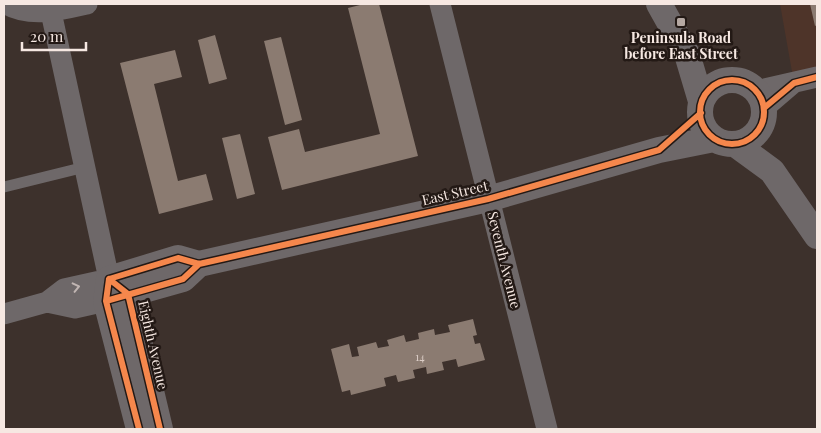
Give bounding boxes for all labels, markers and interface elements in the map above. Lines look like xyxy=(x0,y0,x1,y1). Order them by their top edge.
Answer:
marker: Peninsula Road before East Street xyxy=(675,16,687,28)
scale bar xyxy=(22,20,86,52)
text: 20 m xyxy=(30,26,64,46)
place label: Peninsula Road before East Street xyxy=(624,28,738,63)
street label: East Street xyxy=(420,175,491,209)
street label: Seventh Avenue xyxy=(483,209,526,310)
one-way arrow xyxy=(72,282,81,293)
street label: Eighth Avenue xyxy=(134,299,173,391)
house number: 14 xyxy=(415,349,425,364)

